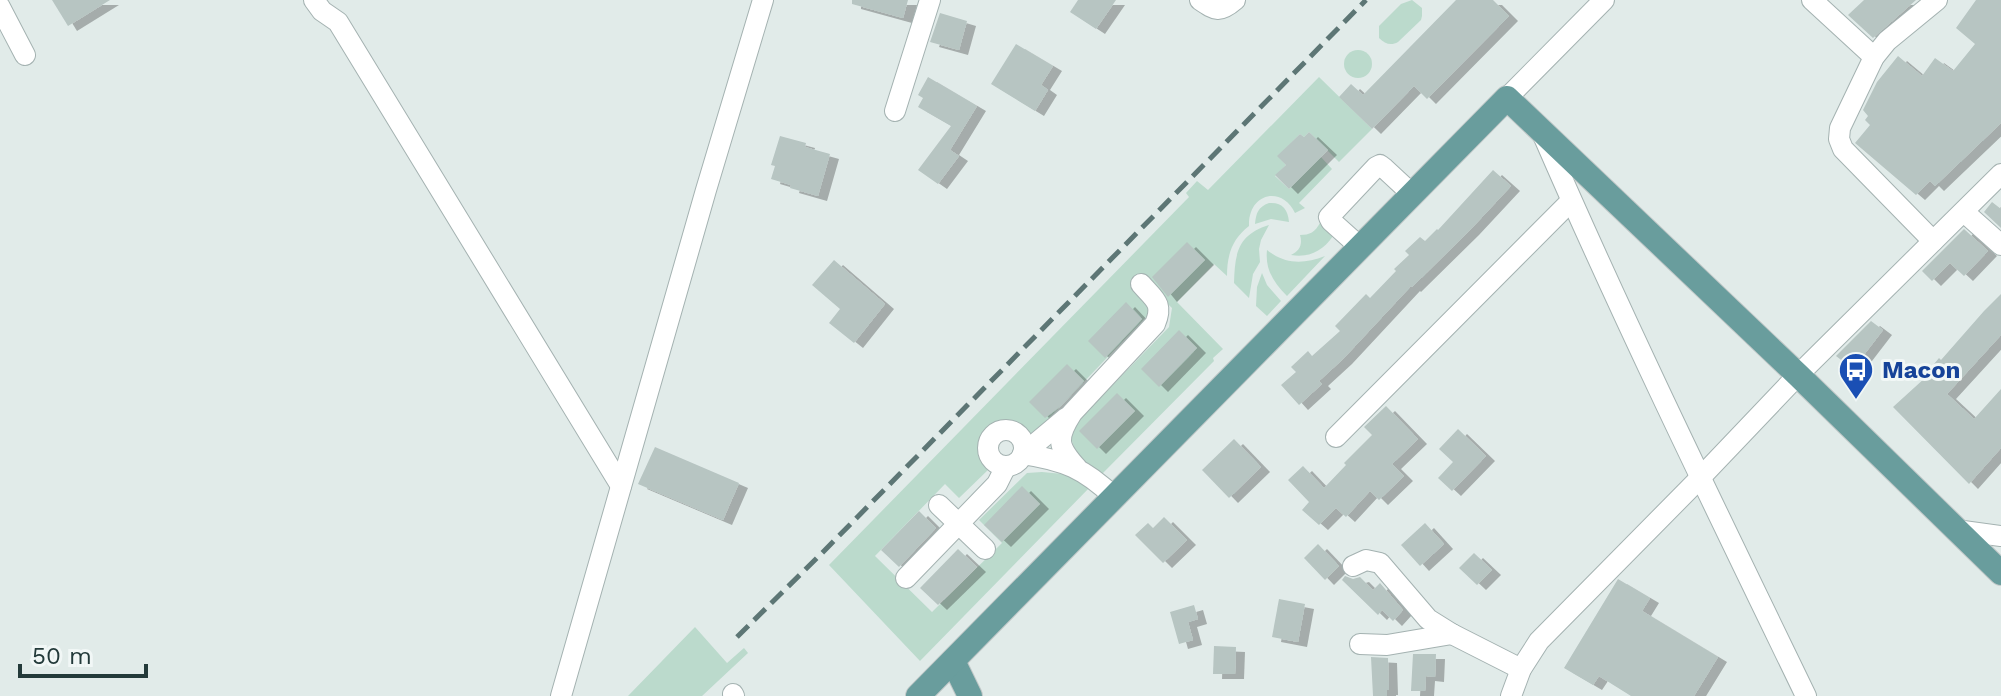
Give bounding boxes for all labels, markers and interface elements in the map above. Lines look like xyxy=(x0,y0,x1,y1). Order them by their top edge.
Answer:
bus stop icon: Macon xyxy=(1837,351,1875,401)
place label: Macon xyxy=(1882,356,1960,384)
scale bar xyxy=(20,628,146,678)
text: 50 m xyxy=(32,642,92,670)

